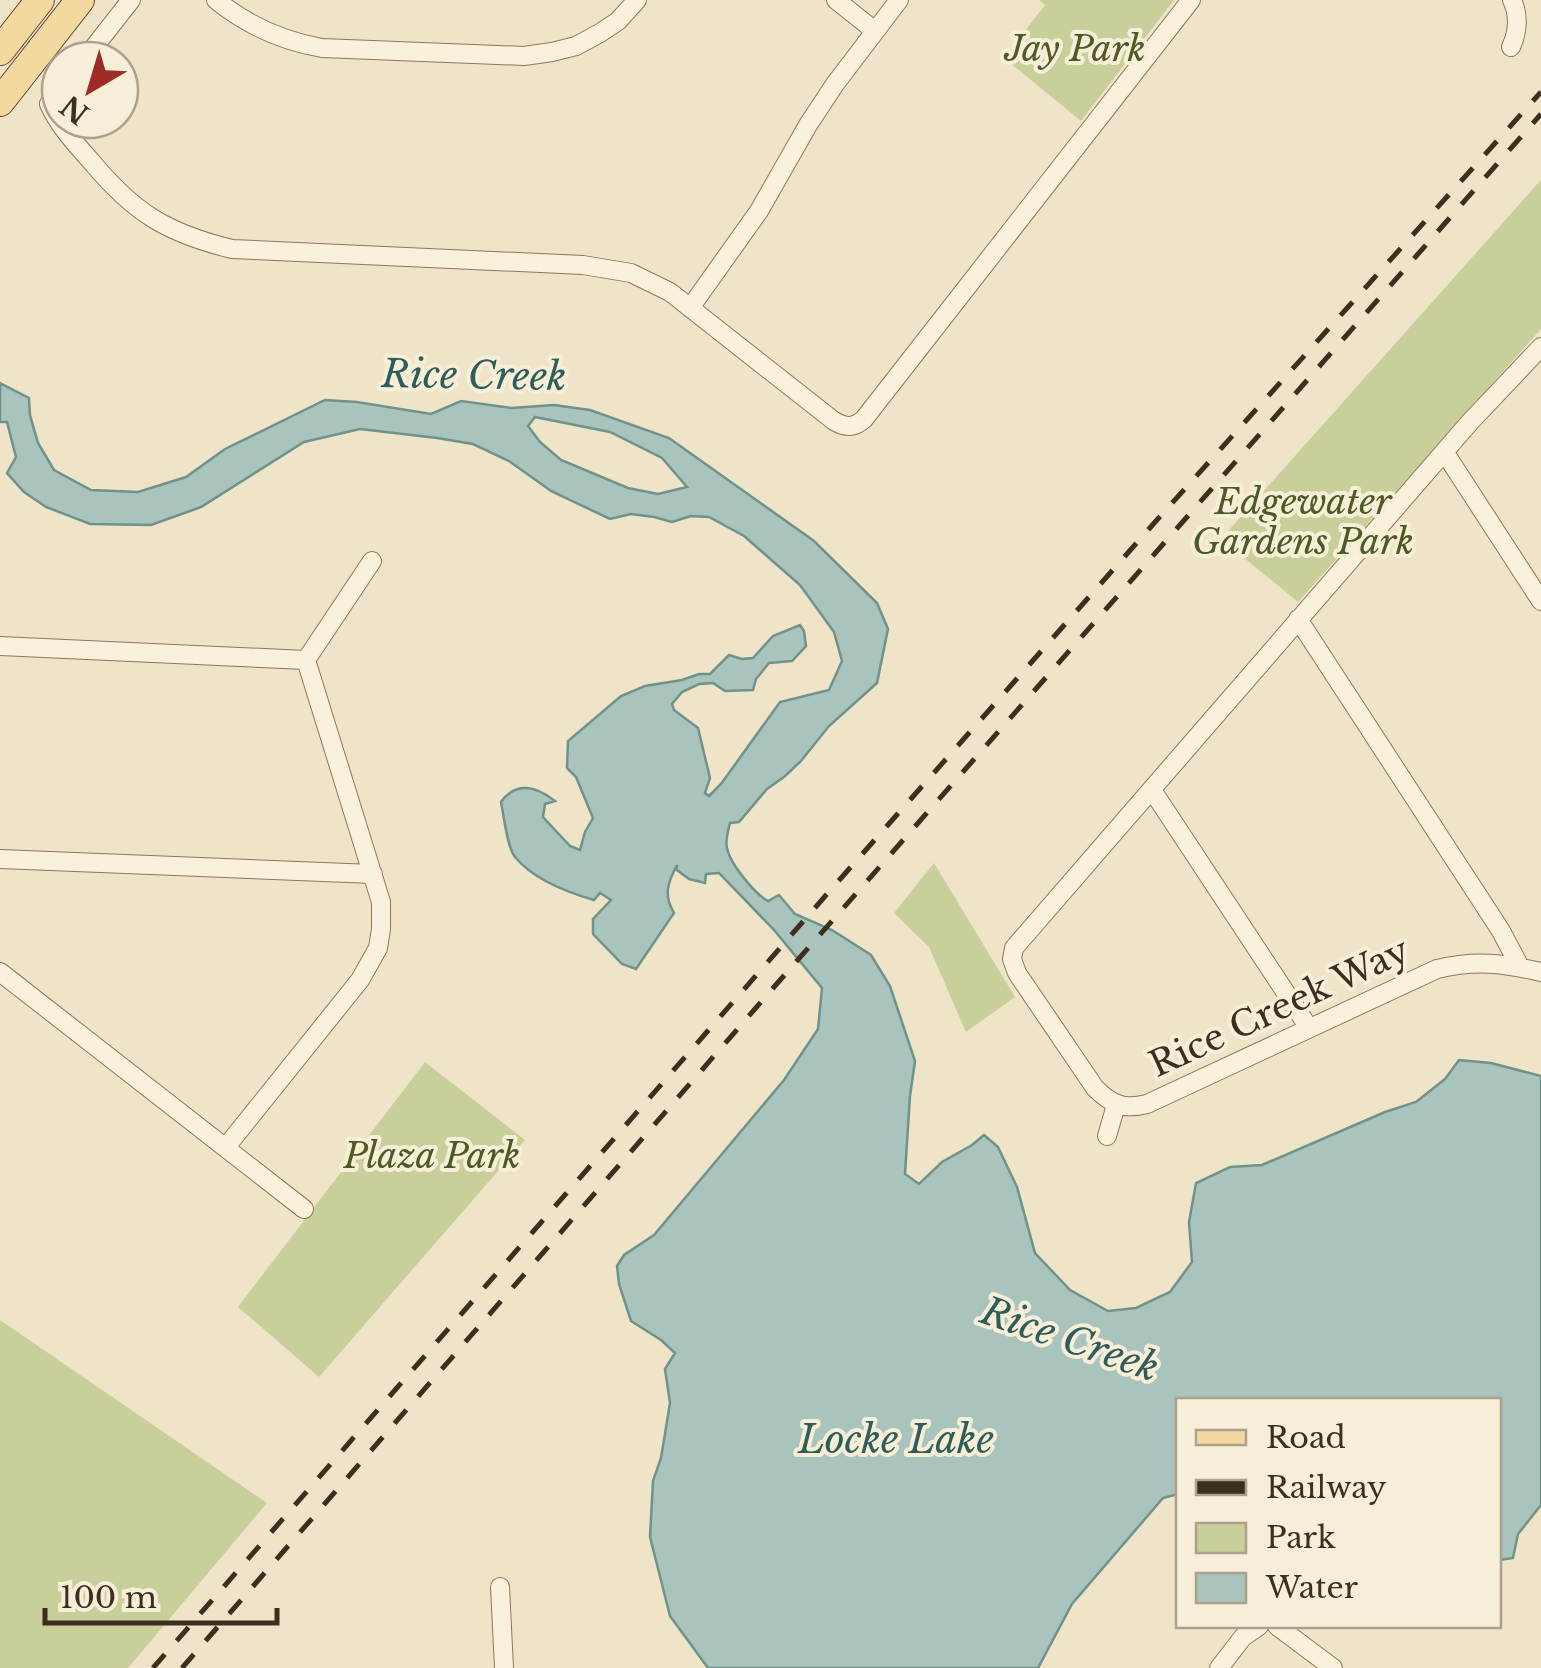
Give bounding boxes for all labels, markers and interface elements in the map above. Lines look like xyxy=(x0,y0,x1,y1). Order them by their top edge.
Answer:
park label: Jay Park xyxy=(1003,27,1146,70)
north arrow xyxy=(40,40,140,140)
text: N xyxy=(54,87,96,131)
water label: Rice Creek xyxy=(380,350,567,400)
park label: Edgewater Gardens Park xyxy=(1192,480,1414,563)
street label: Rice Creek Way xyxy=(1142,928,1416,1086)
park label: Plaza Park xyxy=(342,1134,521,1177)
water label: Rice Creek xyxy=(974,1286,1165,1391)
legend xyxy=(1176,1398,1501,1628)
water label: Locke Lake xyxy=(797,1416,994,1463)
text: Road xyxy=(1266,1419,1346,1456)
text: Railway xyxy=(1266,1469,1386,1506)
text: Park xyxy=(1266,1519,1336,1556)
scale bar xyxy=(45,1563,278,1625)
text: Water xyxy=(1265,1569,1359,1606)
text: 100 m xyxy=(60,1579,157,1616)

